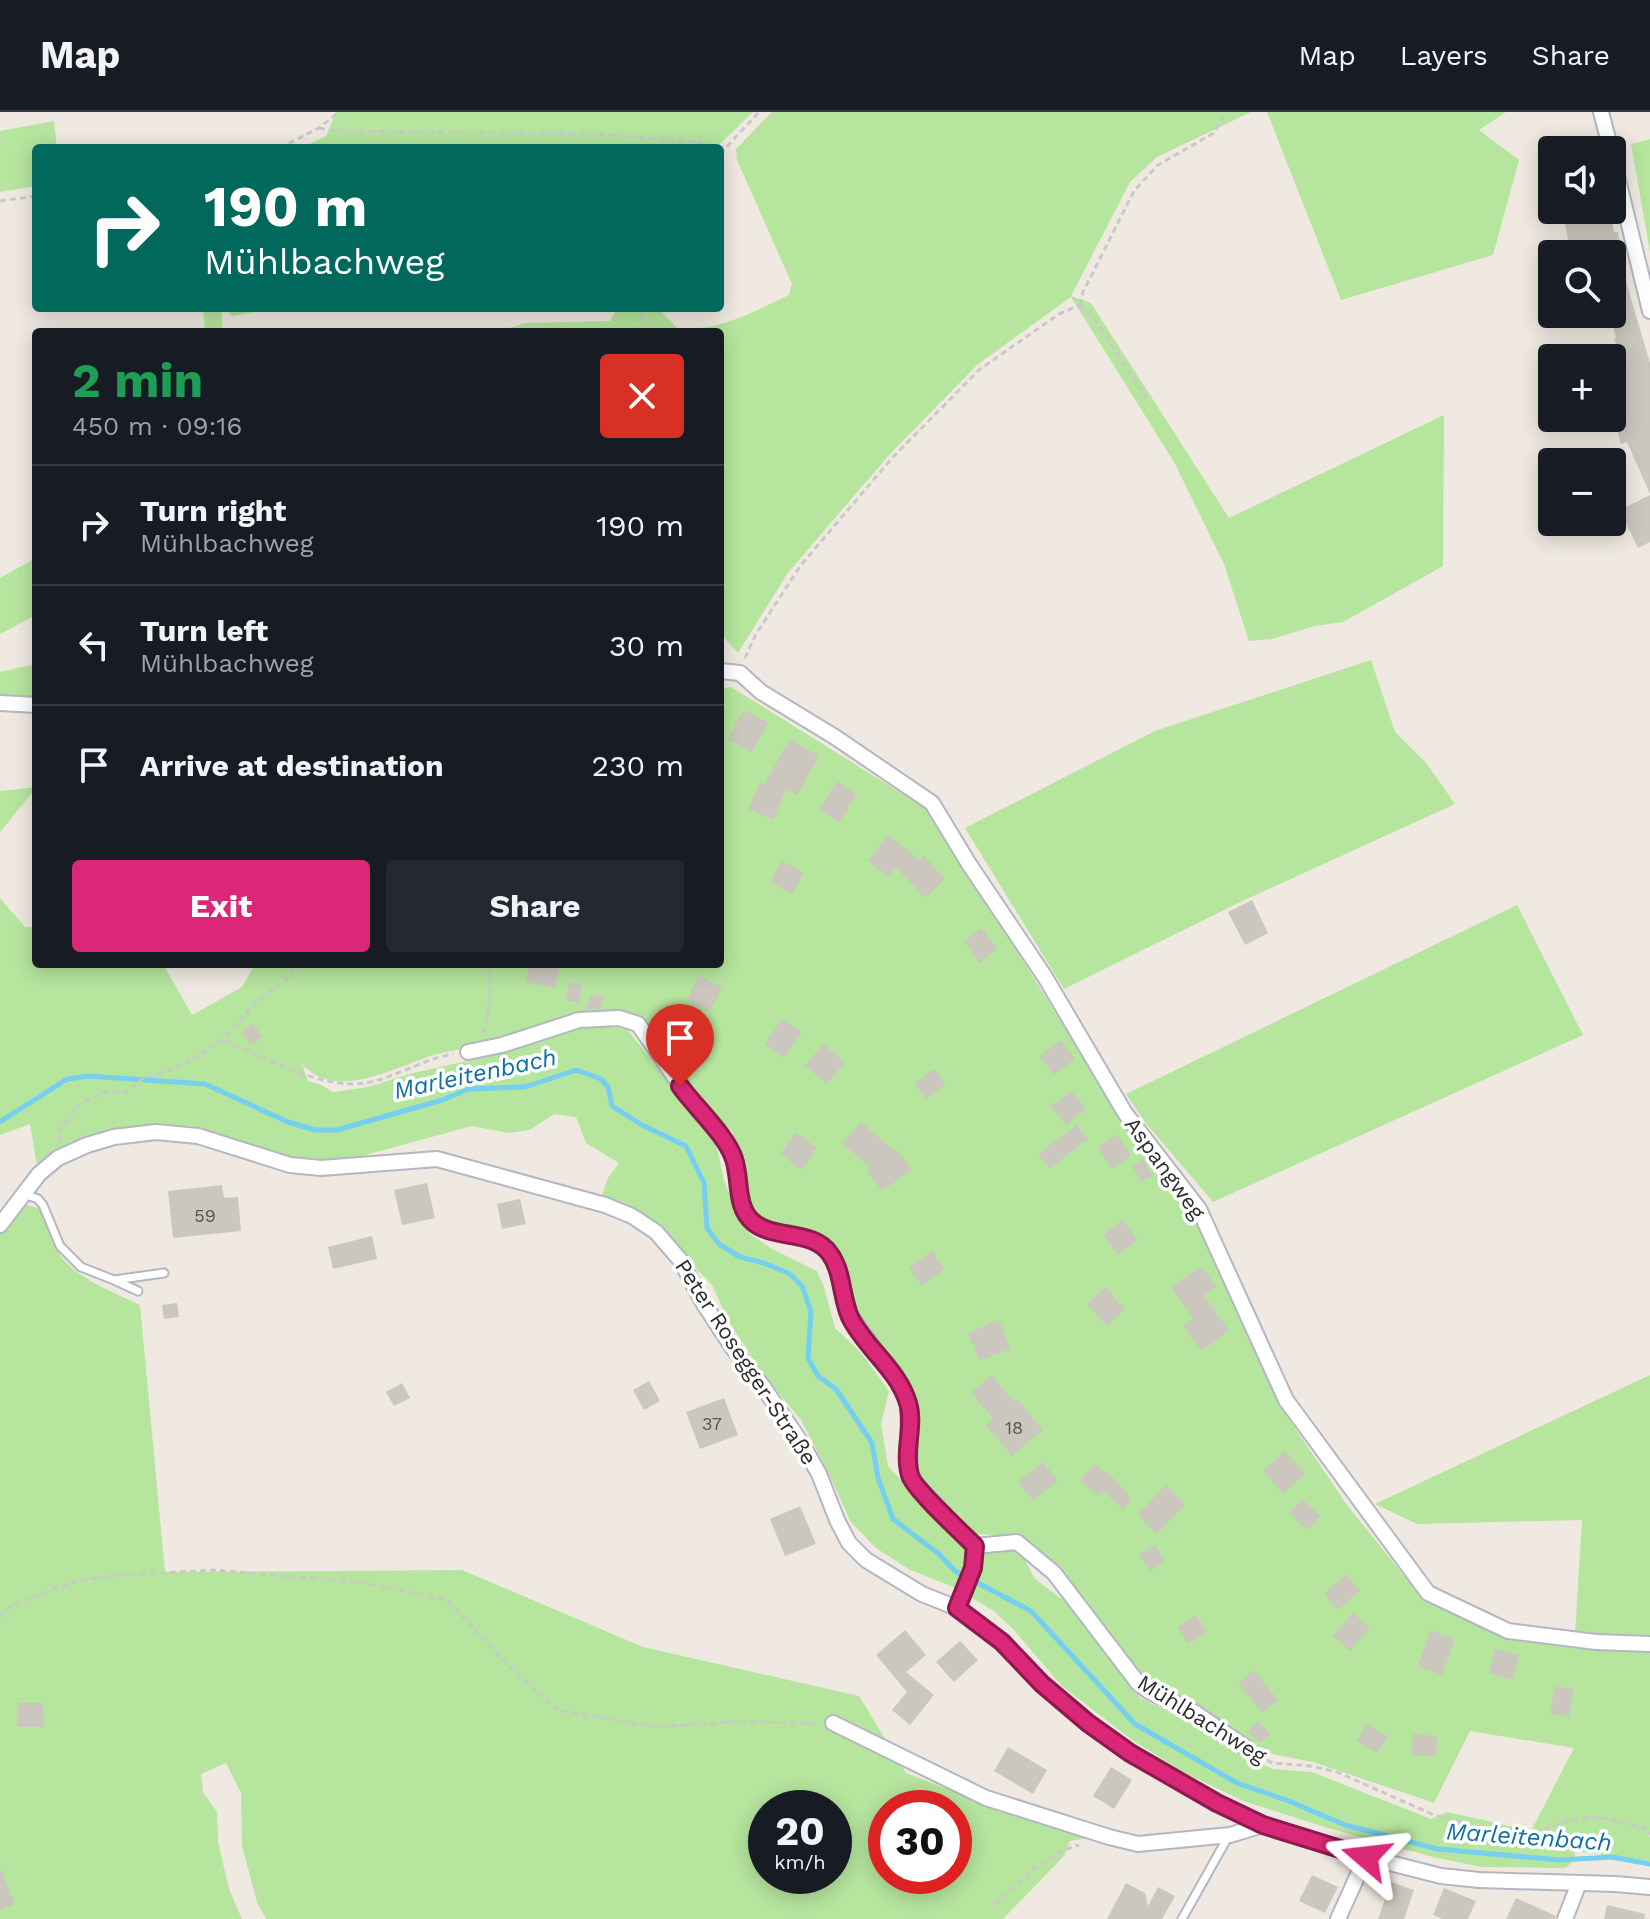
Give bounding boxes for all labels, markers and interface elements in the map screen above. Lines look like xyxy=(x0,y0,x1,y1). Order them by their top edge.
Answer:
text: Map xyxy=(40,33,120,77)
text: Map xyxy=(1299,39,1356,72)
text: Layers xyxy=(1400,39,1488,72)
text: Share xyxy=(1532,39,1610,72)
map controls xyxy=(1538,136,1626,536)
button: sound xyxy=(1538,136,1626,224)
text: 190 m xyxy=(204,174,367,240)
icon: right xyxy=(72,176,176,280)
button: search xyxy=(1538,240,1626,328)
text: Mühlbachweg xyxy=(204,241,445,283)
button: + xyxy=(1538,344,1626,432)
text: 2 min xyxy=(72,352,203,409)
button: close xyxy=(600,354,684,438)
text: 450 m · 09:16 xyxy=(72,411,242,441)
button: − xyxy=(1538,448,1626,536)
text: Turn right xyxy=(140,493,286,528)
icon: right xyxy=(72,503,116,547)
text: 190 m xyxy=(596,508,684,543)
text: Mühlbachweg xyxy=(140,528,314,558)
text: Turn left xyxy=(140,613,268,648)
icon: left xyxy=(72,623,116,667)
text: 30 m xyxy=(609,628,684,663)
text: Mühlbachweg xyxy=(140,648,314,678)
icon: arrive xyxy=(72,743,116,787)
text: Arrive at destination xyxy=(140,748,444,783)
text: 230 m xyxy=(592,748,684,783)
button: Exit xyxy=(72,860,370,952)
button: Share xyxy=(386,860,684,952)
pin xyxy=(646,1004,714,1086)
icon: arrive xyxy=(658,1016,702,1060)
water label: Marleitenbach xyxy=(391,1043,559,1105)
street label: Aspangweg xyxy=(1120,1112,1210,1224)
house number: 59 xyxy=(194,1205,216,1226)
street label: Peter Rosegger-Straße xyxy=(670,1255,822,1469)
house number: 37 xyxy=(702,1413,722,1434)
house number: 18 xyxy=(1005,1417,1023,1438)
street label: Mühlbachweg xyxy=(1133,1669,1271,1769)
speed limit sign: 30 xyxy=(868,1790,972,1894)
text: 20 xyxy=(775,1808,825,1855)
position arrow xyxy=(1324,1815,1408,1899)
water label: Marleitenbach xyxy=(1445,1817,1613,1857)
text: km/h xyxy=(774,1850,826,1874)

